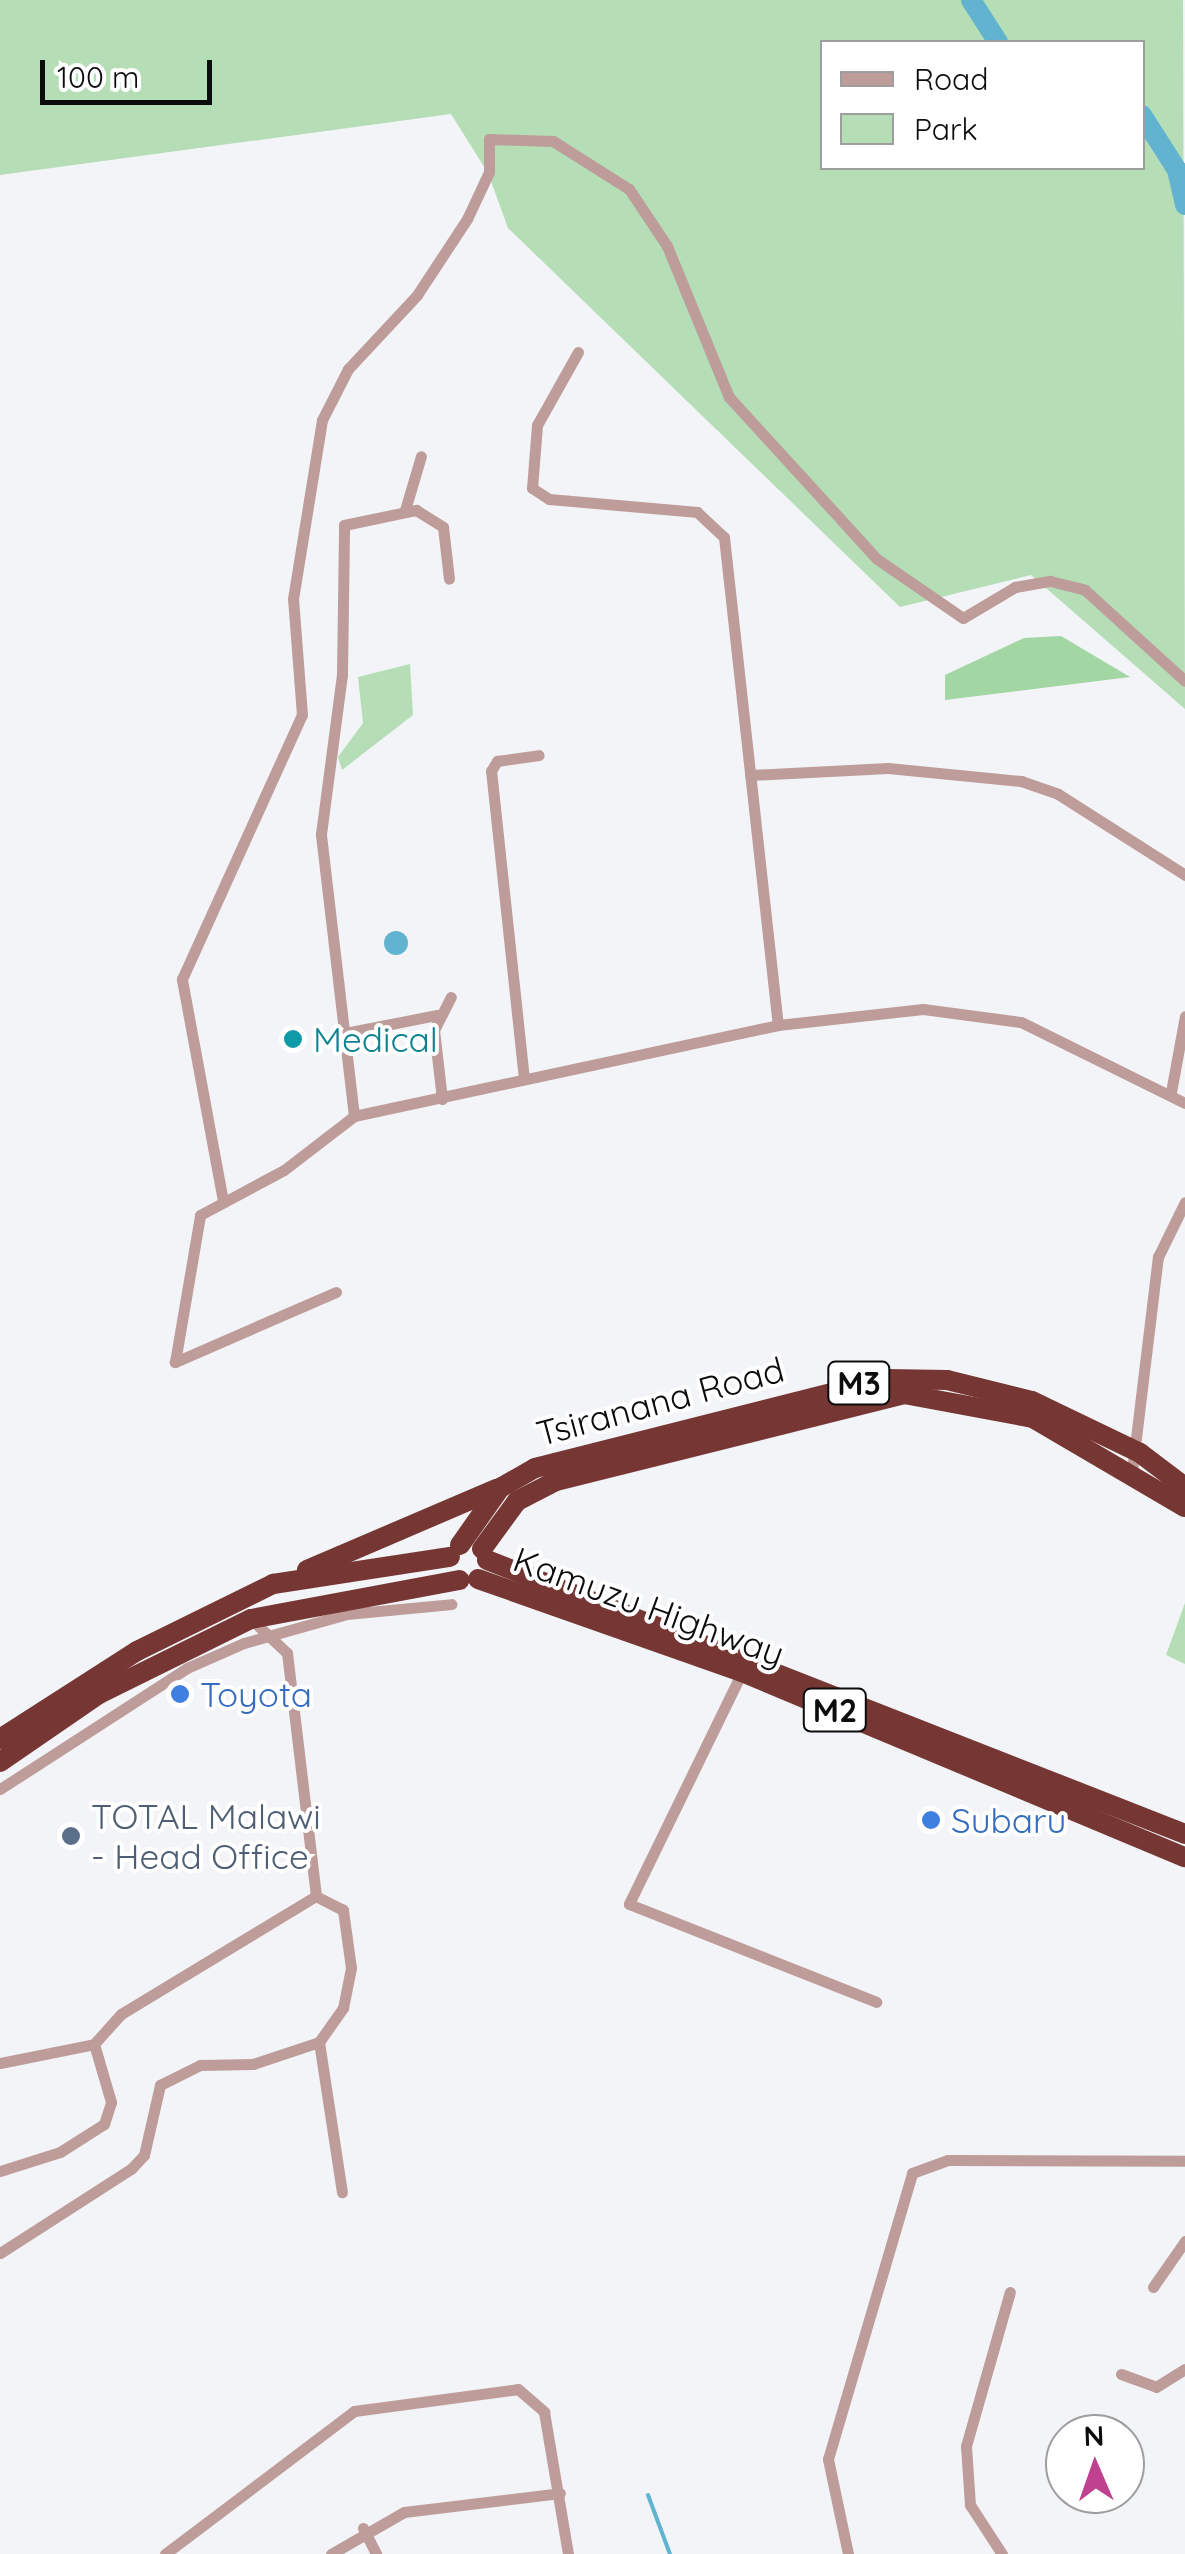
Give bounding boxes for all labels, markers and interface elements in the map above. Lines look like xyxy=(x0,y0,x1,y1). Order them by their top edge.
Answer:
scale bar xyxy=(45,40,218,102)
legend xyxy=(820,40,1145,170)
text: 100 m xyxy=(57,58,139,96)
text: Road xyxy=(914,60,988,98)
text: Park xyxy=(914,110,978,148)
place label: Medical xyxy=(313,1018,438,1060)
marker: Medical xyxy=(282,1028,304,1050)
street label: Tsiranana Road xyxy=(532,1348,788,1454)
road number: M3 xyxy=(826,1356,892,1410)
street label: Kamuzu Highway xyxy=(508,1538,790,1674)
place label: Toyota xyxy=(200,1673,312,1715)
marker: Toyota xyxy=(169,1683,191,1705)
road number: M2 xyxy=(802,1683,868,1737)
place label: TOTAL Malawi - Head Office xyxy=(91,1795,321,1877)
place label: Subaru xyxy=(951,1799,1066,1841)
marker: Subaru xyxy=(920,1809,942,1831)
marker: TOTAL Malawi - Head Office xyxy=(60,1825,82,1847)
north arrow xyxy=(1045,2414,1145,2514)
text: N xyxy=(1083,2418,1105,2453)

